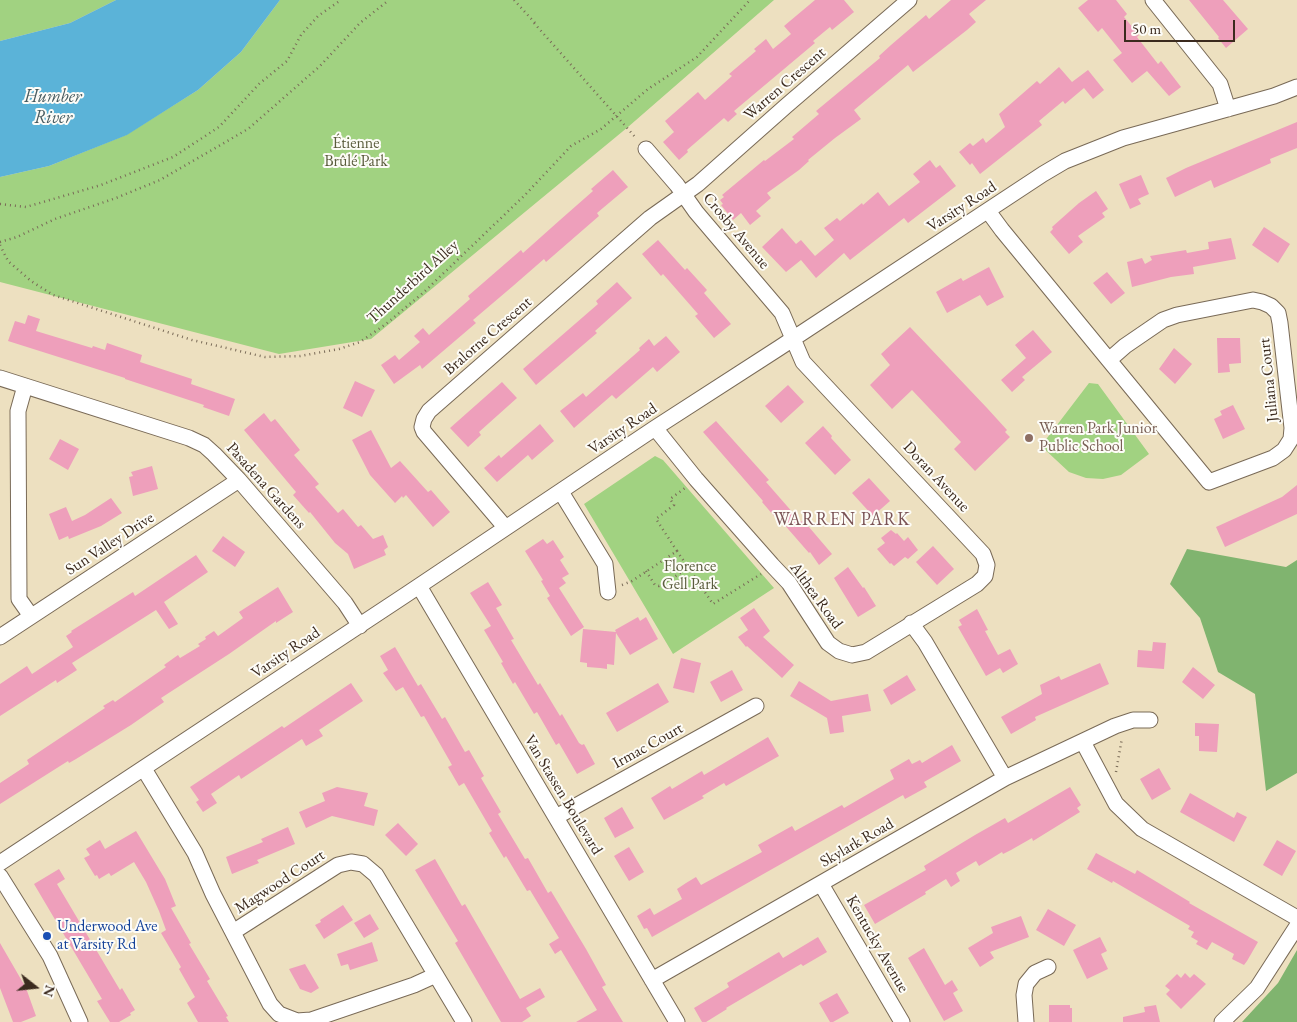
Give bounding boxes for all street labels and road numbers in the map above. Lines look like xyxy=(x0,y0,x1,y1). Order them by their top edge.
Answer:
street label: Warren Crescent xyxy=(740,43,830,125)
street label: Varsity Road xyxy=(924,178,1000,236)
street label: Crosby Avenue xyxy=(699,189,773,273)
street label: Thunderbird Alley xyxy=(363,236,463,328)
street label: Bralorne Crescent xyxy=(440,293,536,379)
street label: Juliana Court xyxy=(1255,337,1283,423)
street label: Varsity Road xyxy=(585,399,661,459)
street label: Doran Avenue xyxy=(899,438,973,516)
street label: Pasadena Gardens xyxy=(222,439,310,533)
street label: Sun Valley Drive xyxy=(62,508,158,580)
street label: Althea Road xyxy=(785,559,847,633)
street label: Varsity Road xyxy=(248,623,324,683)
street label: Irmac Court xyxy=(609,719,687,773)
street label: Van Stassen Boulevard xyxy=(520,731,606,859)
street label: Skylark Road xyxy=(817,814,897,872)
street label: Magwood Court xyxy=(231,846,329,918)
street label: Kentucky Avenue xyxy=(841,892,913,996)

